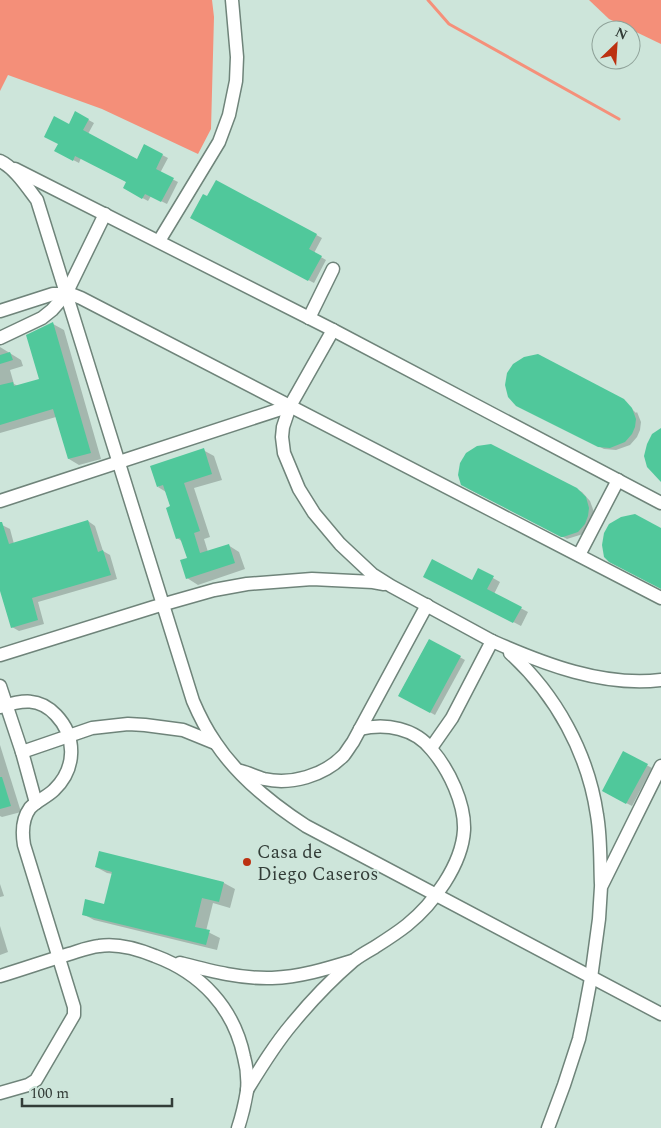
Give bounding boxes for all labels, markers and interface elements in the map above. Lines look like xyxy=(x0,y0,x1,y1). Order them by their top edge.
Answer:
north arrow xyxy=(591,20,641,70)
text: N xyxy=(612,22,631,46)
place label: Casa de Diego Caseros xyxy=(257,838,379,889)
marker: Casa de Diego Caseros xyxy=(241,856,253,868)
scale bar xyxy=(22,1076,172,1108)
text: 100 m xyxy=(30,1082,69,1105)

